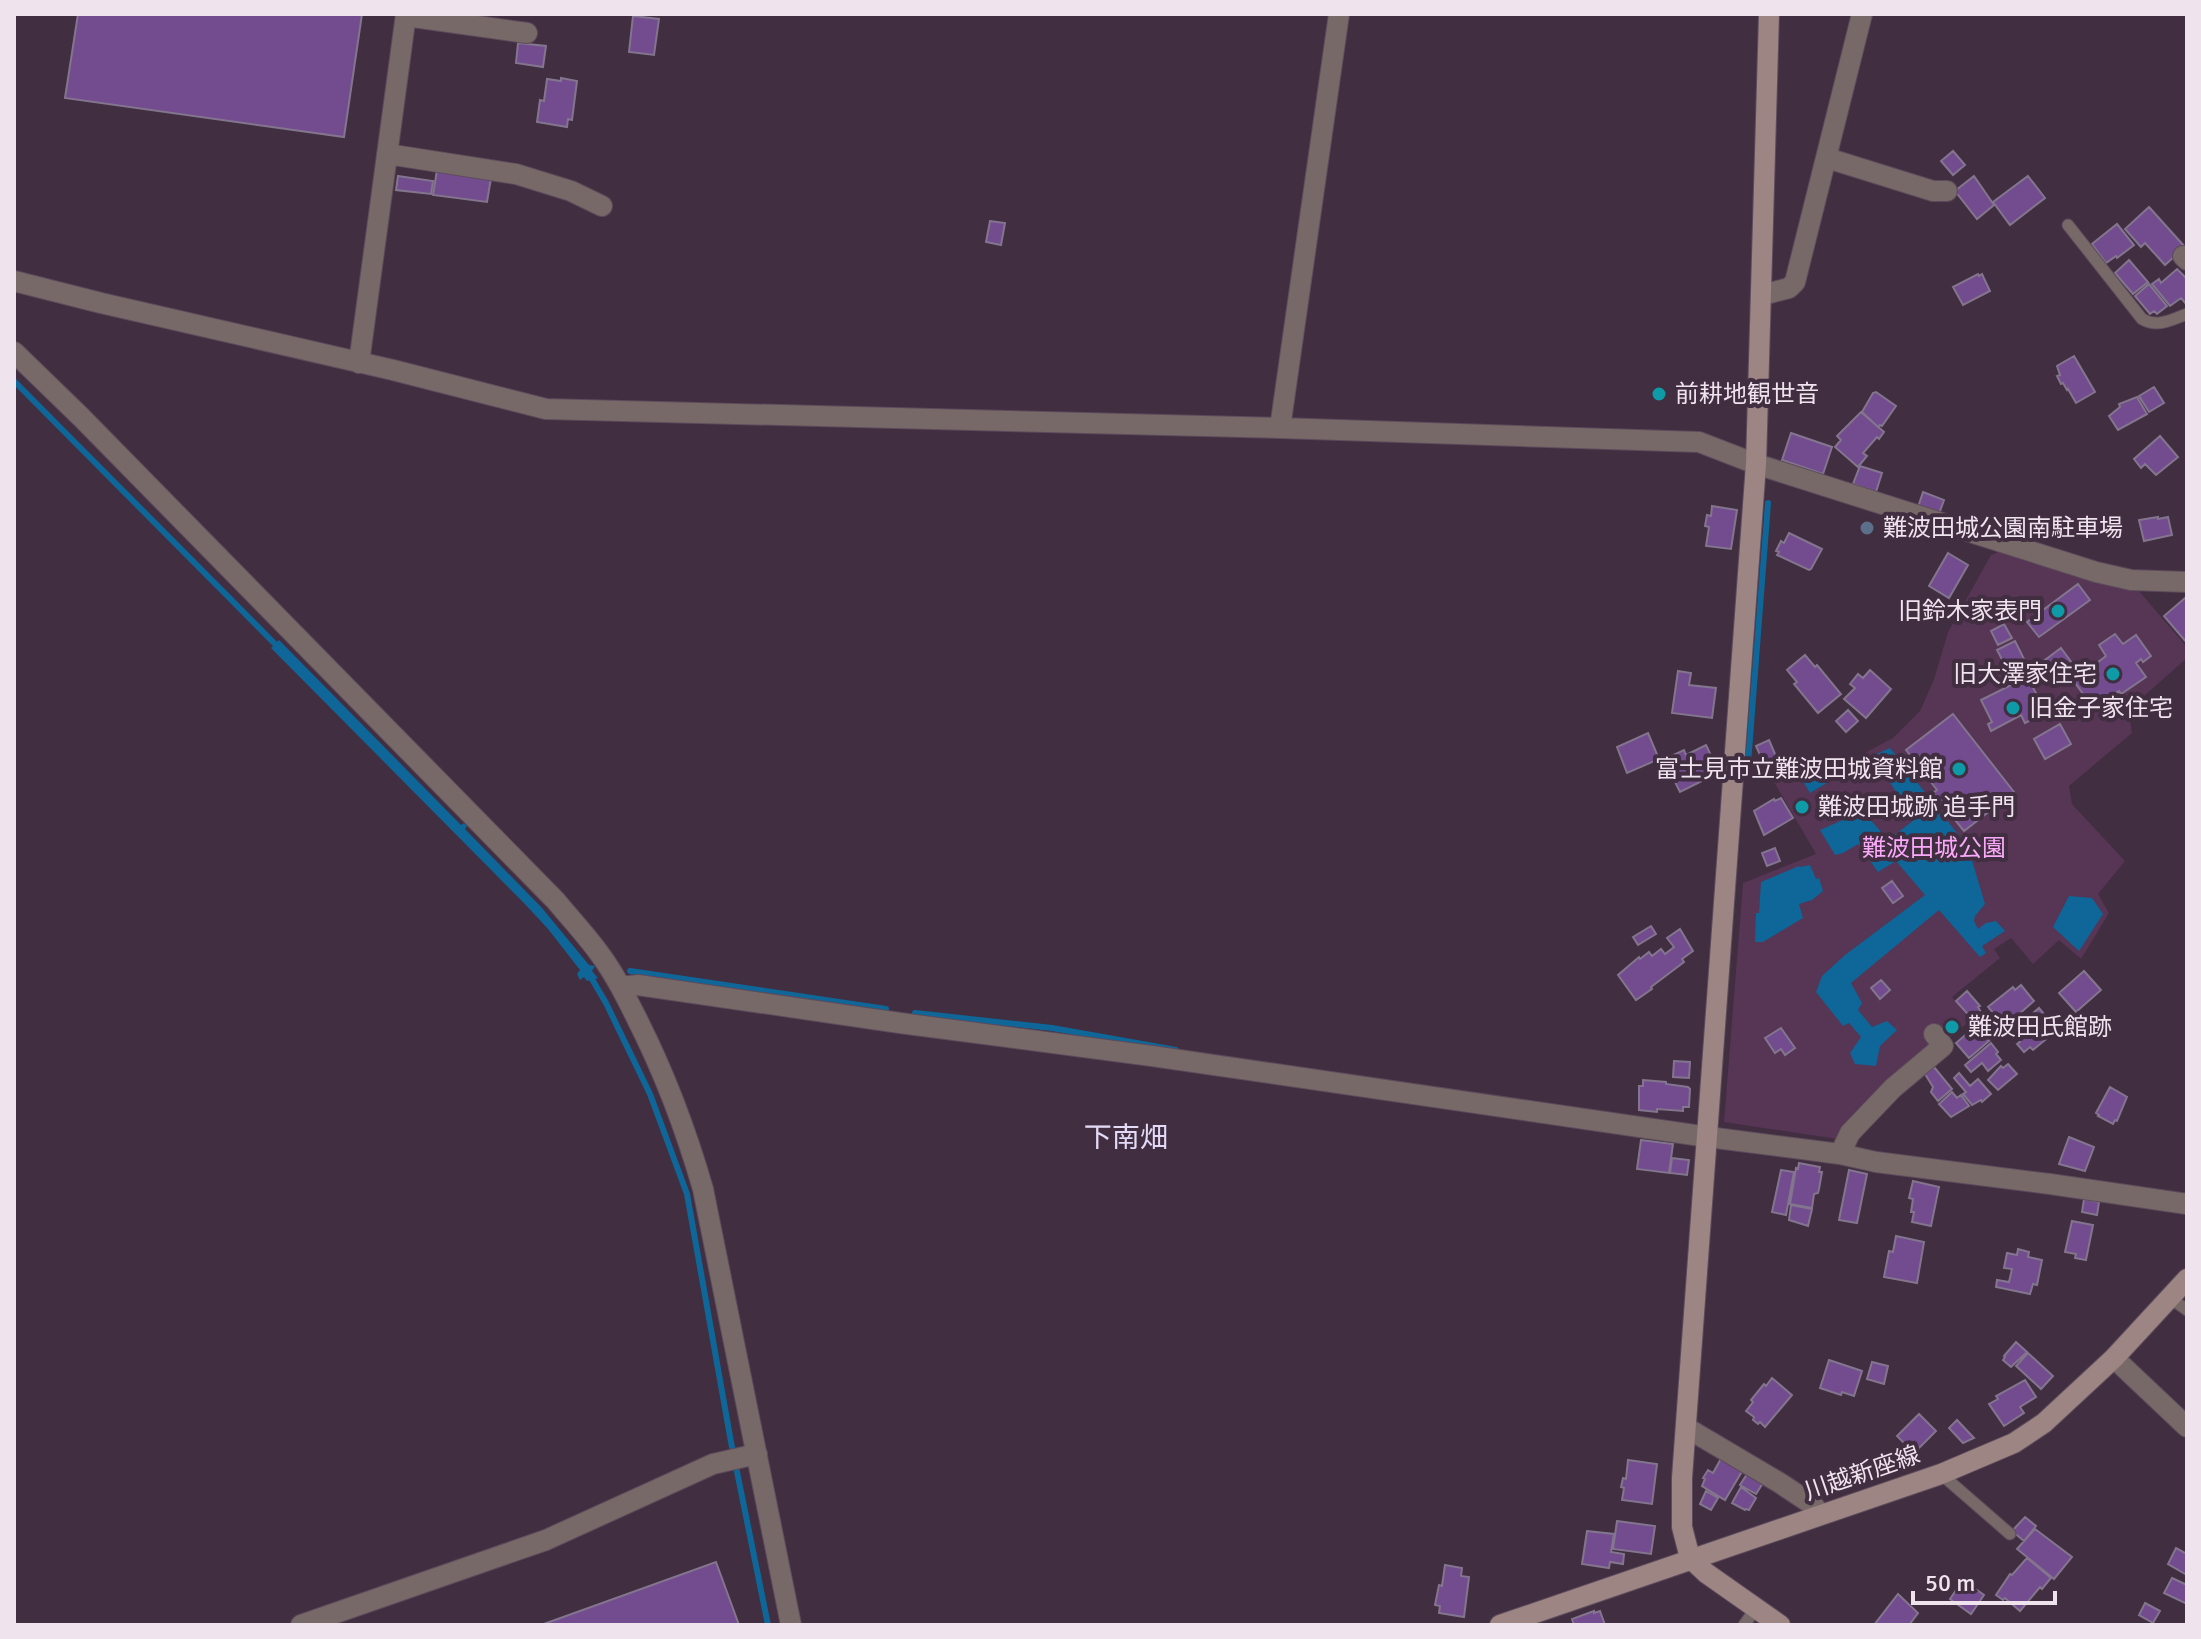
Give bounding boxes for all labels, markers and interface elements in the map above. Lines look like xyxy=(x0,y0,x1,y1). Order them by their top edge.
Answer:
place label: 前耕地観世音 xyxy=(1675,379,1819,409)
marker: 前耕地観世音 xyxy=(1650,385,1668,403)
place label: 難波田城公園南駐車場 xyxy=(1883,513,2123,543)
marker: 難波田城公園南駐車場 xyxy=(1858,519,1876,537)
place label: 旧鈴木家表門 xyxy=(1898,596,2042,626)
marker: 旧鈴木家表門 xyxy=(2049,602,2067,620)
place label: 旧大澤家住宅 xyxy=(1953,659,2097,689)
marker: 旧大澤家住宅 xyxy=(2104,665,2122,683)
place label: 旧金子家住宅 xyxy=(2029,693,2173,723)
marker: 旧金子家住宅 xyxy=(2004,699,2022,717)
place label: 富士見市立難波田城資料館 xyxy=(1655,754,1943,784)
marker: 富士見市立難波田城資料館 xyxy=(1950,760,1968,778)
place label: 難波田城跡 追手門 xyxy=(1818,792,2015,822)
marker: 難波田城跡 追手門 xyxy=(1793,798,1811,816)
park label: 難波田城公園 xyxy=(1862,833,2006,863)
place label: 難波田氏館跡 xyxy=(1968,1012,2112,1042)
marker: 難波田氏館跡 xyxy=(1943,1018,1961,1036)
district label: 下南畑 xyxy=(1084,1121,1168,1155)
street label: 川越新座線 xyxy=(1800,1439,1924,1507)
scale bar xyxy=(1913,1555,2055,1605)
text: 50 m xyxy=(1925,1568,1975,1598)

